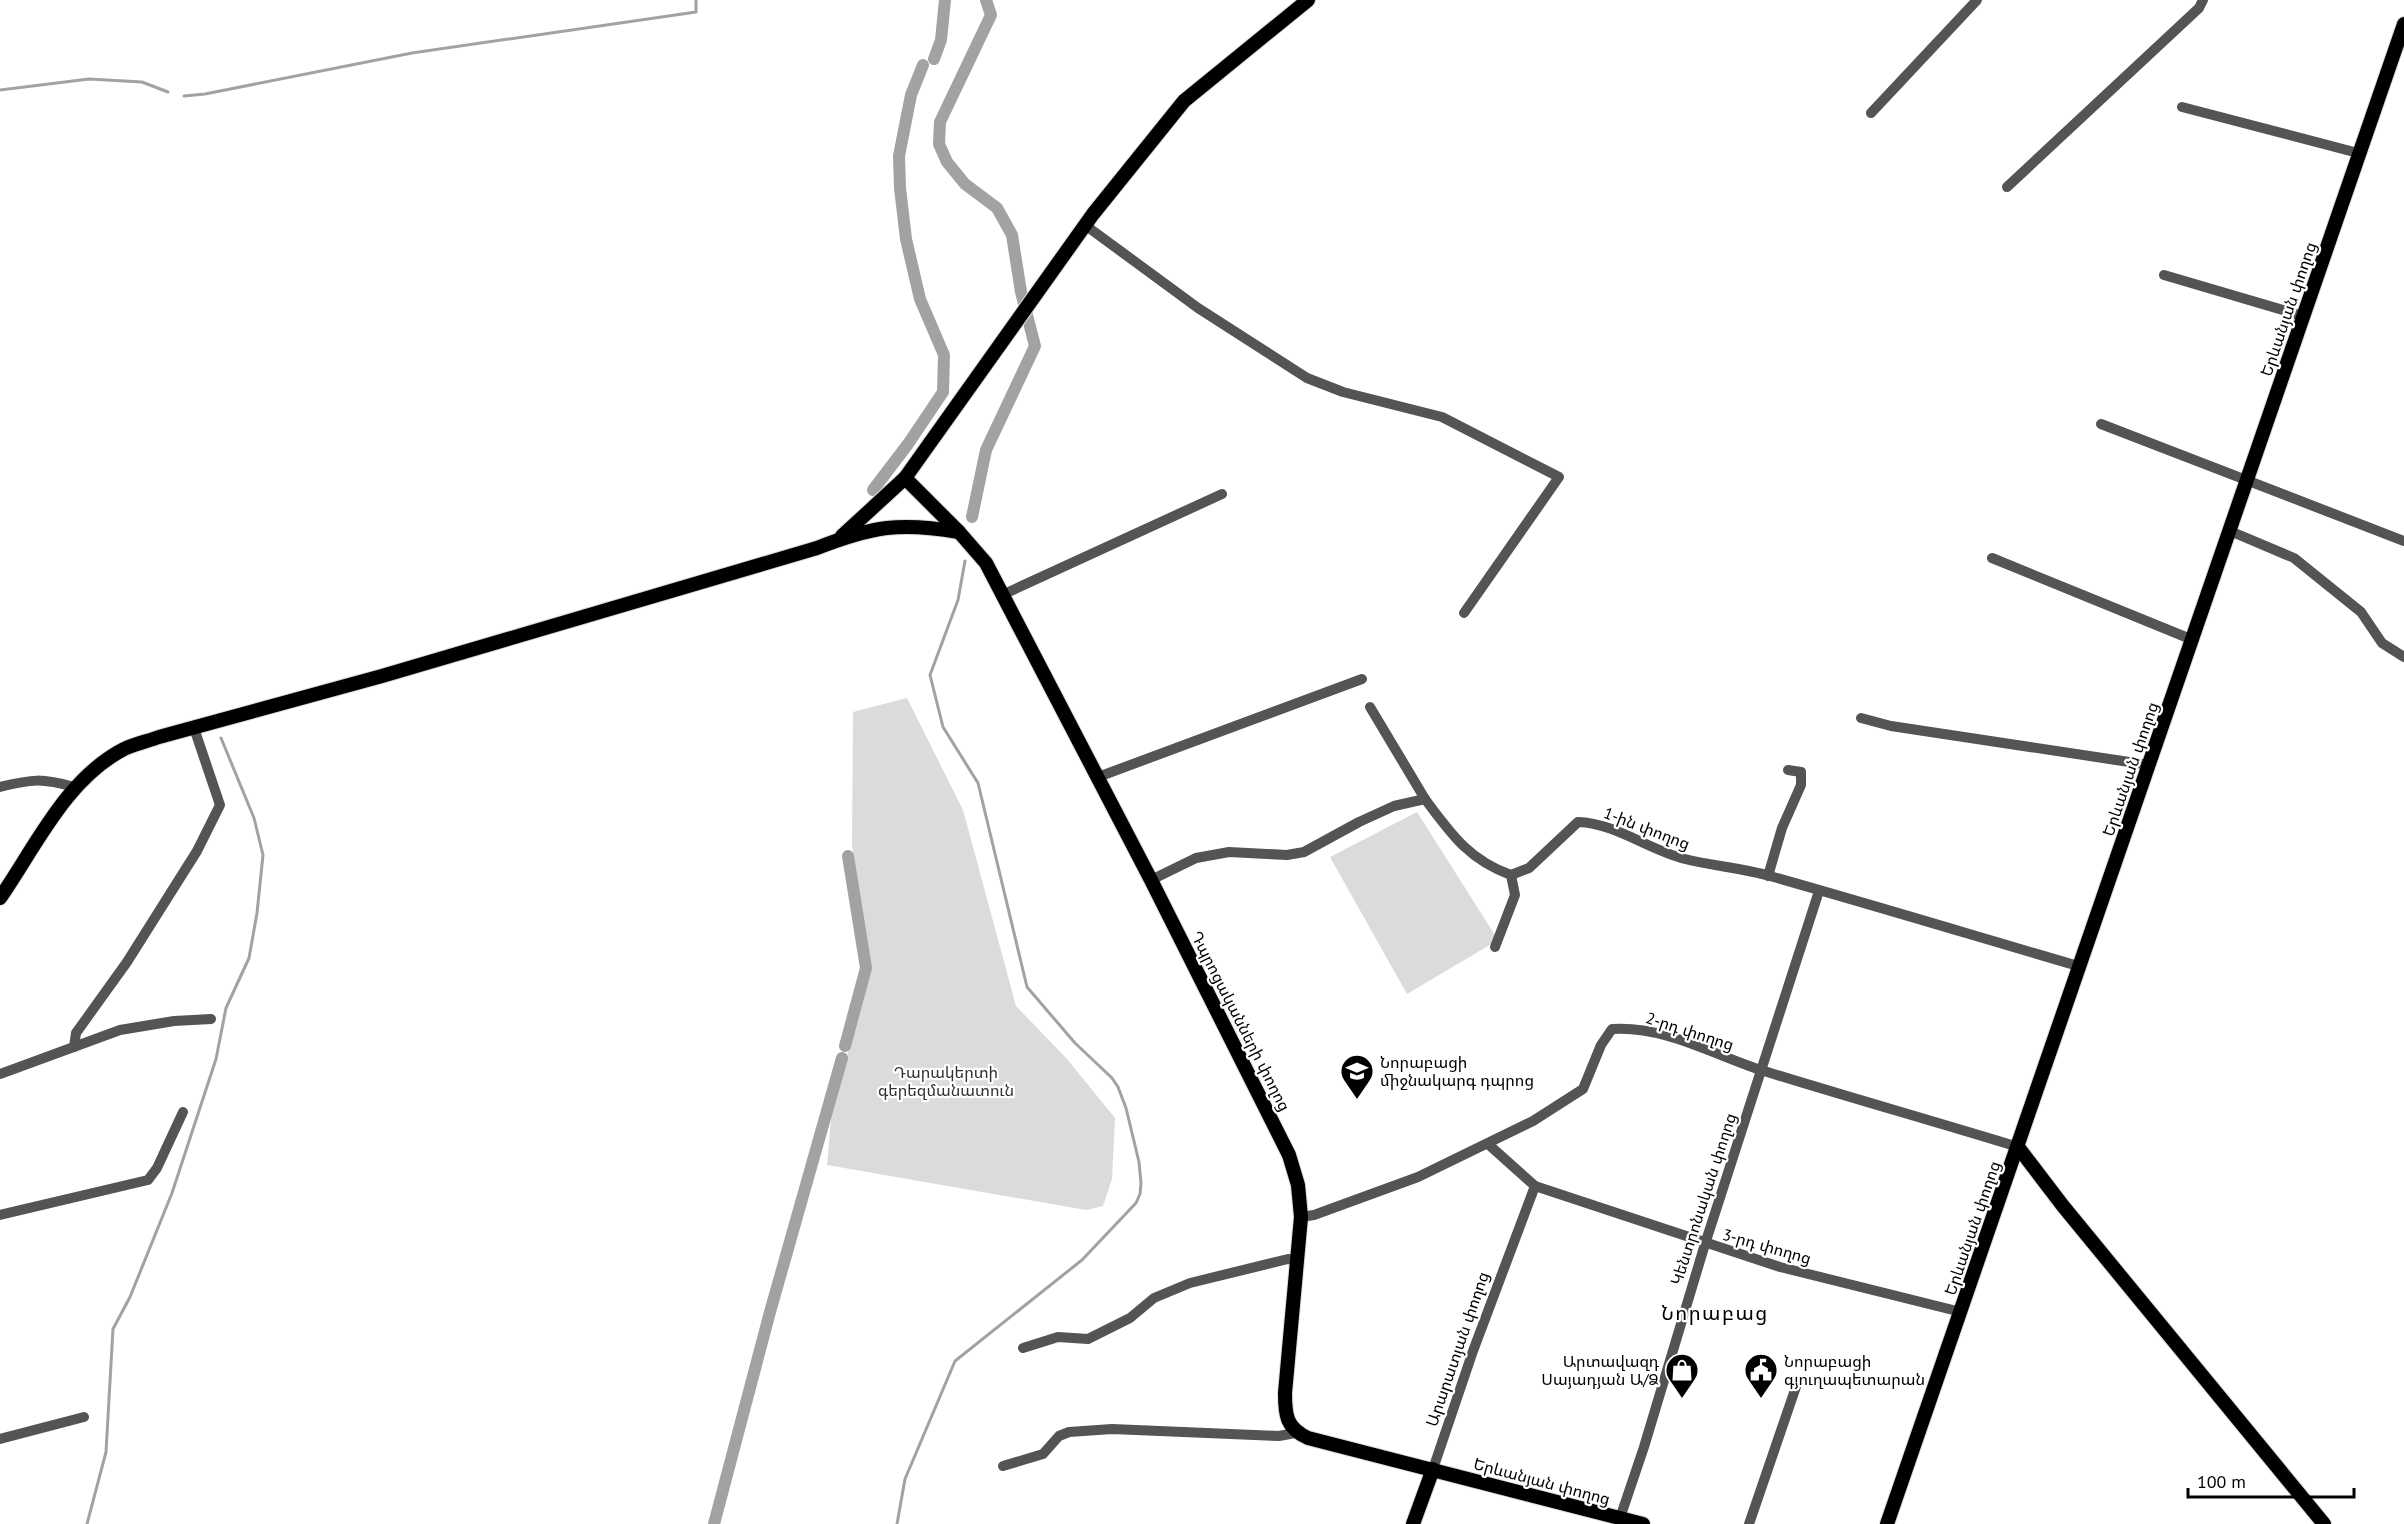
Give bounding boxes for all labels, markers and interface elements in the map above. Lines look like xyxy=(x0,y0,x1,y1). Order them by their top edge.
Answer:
street label: Երևանյան փողոց xyxy=(2256,239,2320,379)
street label: Երևանյան փողոց xyxy=(2098,699,2162,839)
street label: 1-ին փողոց xyxy=(1601,802,1693,854)
street label: Դպրոցականների փողոց xyxy=(1187,928,1295,1114)
street label: 2-րդ փողոց xyxy=(1643,1007,1737,1055)
place label: Նորաբացի միջնակարգ դպրոց xyxy=(1380,1052,1534,1090)
school or university icon: Նորաբացի միջնակարգ դպրոց xyxy=(1339,1053,1375,1100)
park label: Դարակերտի գերեզմանատուն xyxy=(878,1062,1014,1100)
street label: Կենտրոնական փողոց xyxy=(1666,1110,1740,1288)
street label: Երևանյան փողոց xyxy=(1940,1158,2004,1298)
street label: 3-րդ փողոց xyxy=(1720,1224,1814,1268)
street label: Արարատյան փողոց xyxy=(1421,1269,1493,1429)
district label: Նորաբաց xyxy=(1661,1300,1769,1326)
place label: Արտավազդ Սայադյան Ա/Ձ xyxy=(1541,1351,1660,1389)
place label: Նորաբացի գյուղապետարան xyxy=(1784,1351,1925,1389)
shop icon: Արտավազդ Սայադյան Ա/Ձ xyxy=(1664,1352,1700,1399)
public building icon: Նորաբացի գյուղապետարան xyxy=(1743,1352,1779,1399)
street label: Երևանյան փողոց xyxy=(1471,1453,1613,1509)
scale bar xyxy=(2188,1461,2354,1499)
text: 100 m xyxy=(2197,1470,2246,1493)

